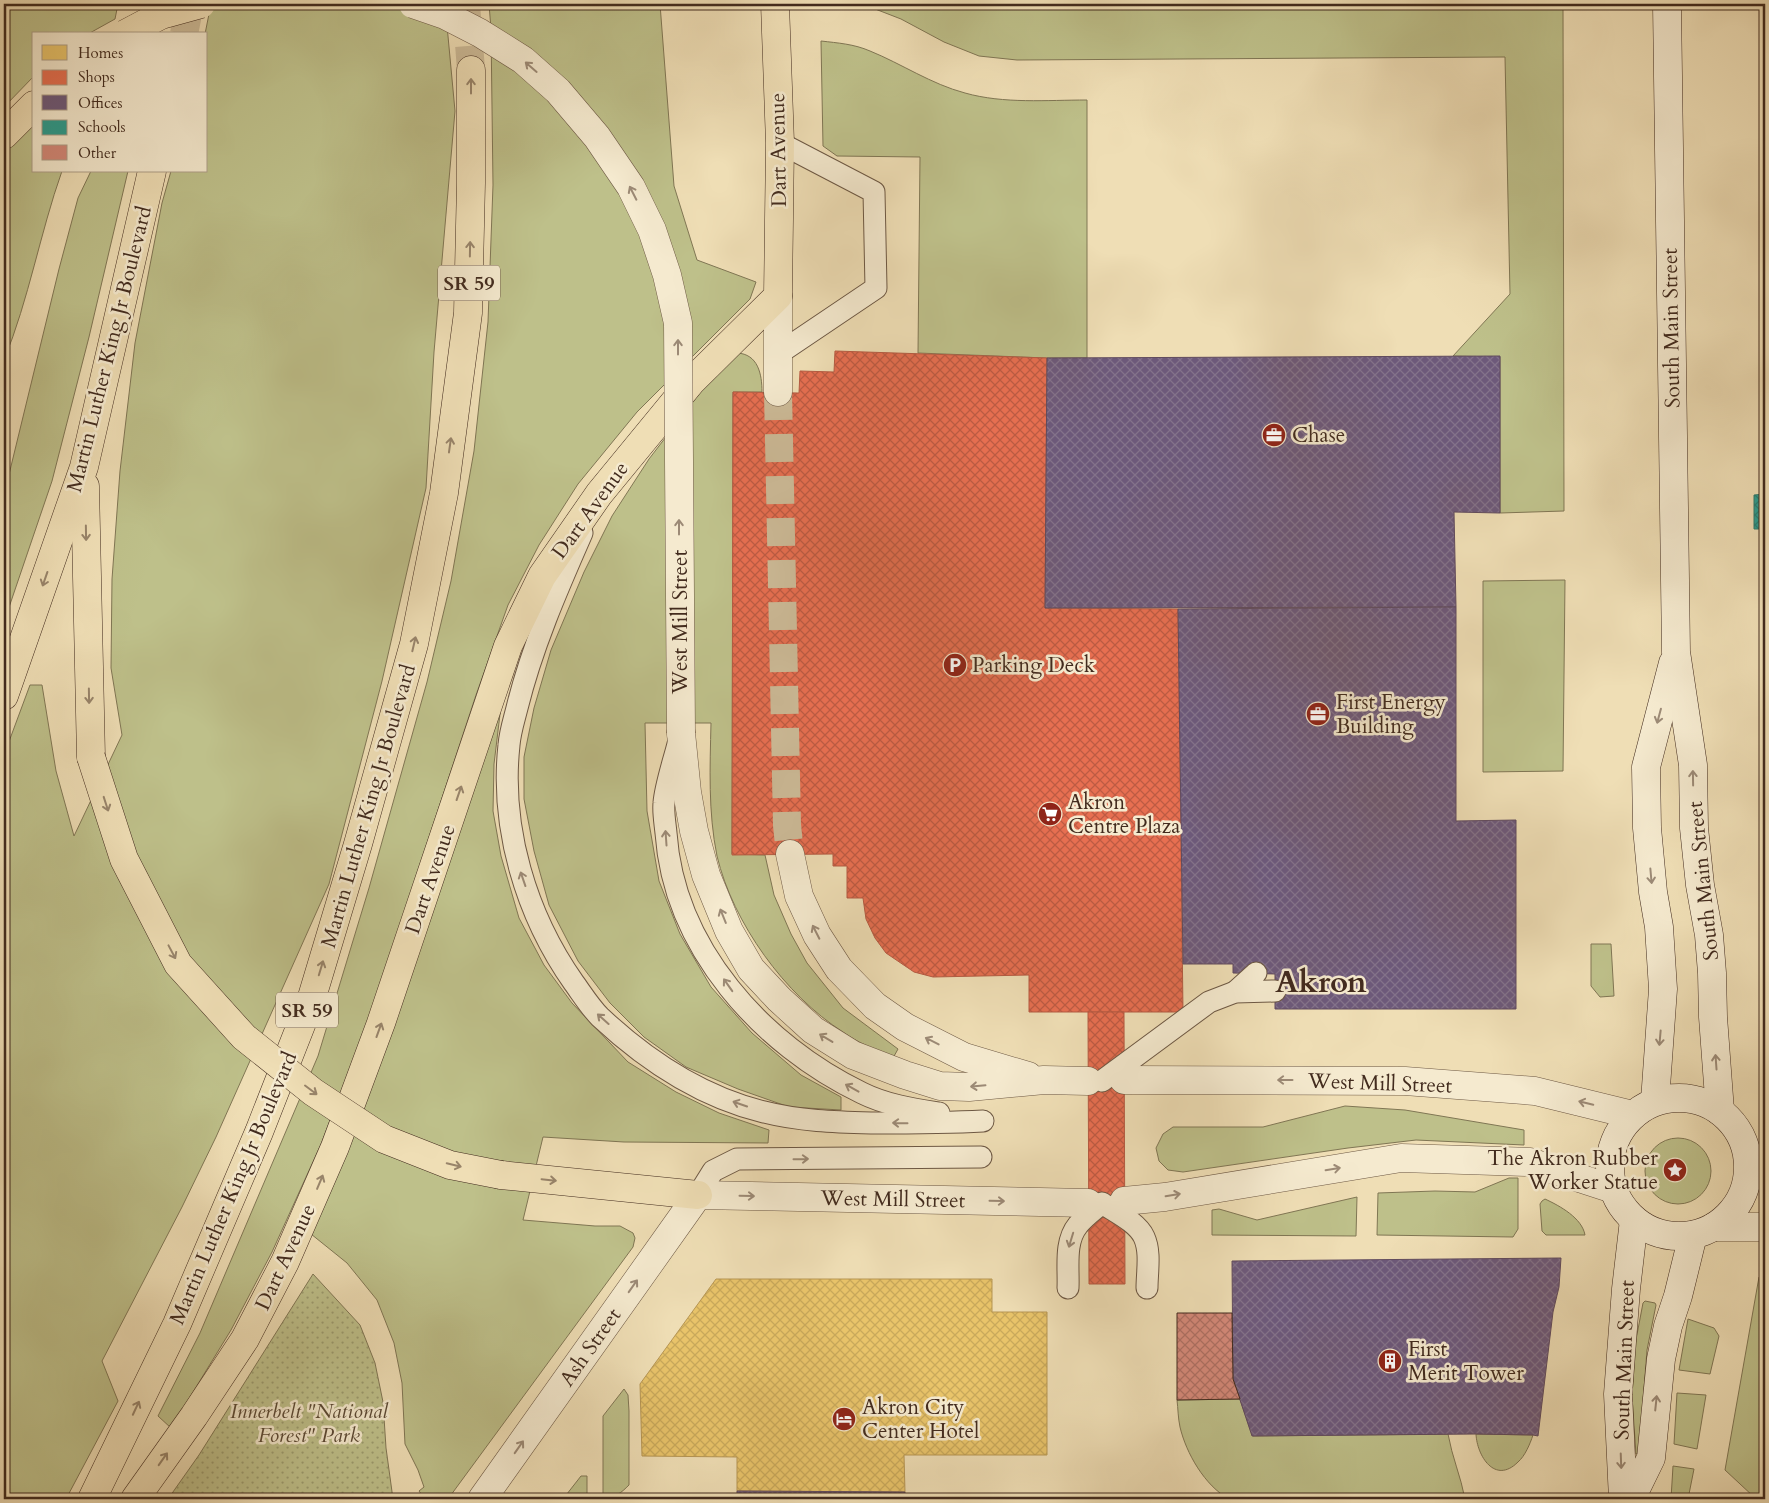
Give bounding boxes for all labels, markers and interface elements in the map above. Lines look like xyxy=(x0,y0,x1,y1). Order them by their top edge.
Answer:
legend xyxy=(32,32,208,172)
text: Homes xyxy=(78,43,123,63)
one-way arrow xyxy=(525,61,538,73)
text: Shops xyxy=(78,67,115,87)
one-way arrow xyxy=(466,79,476,95)
text: Offices xyxy=(78,93,123,113)
street label: Dart Avenue xyxy=(763,93,794,207)
text: Schools xyxy=(78,117,126,137)
text: Other xyxy=(78,143,117,163)
one-way arrow xyxy=(628,185,638,200)
street label: Martin Luther King Jr Boulevard xyxy=(60,203,159,495)
one-way arrow xyxy=(465,241,475,258)
street label: South Main Street xyxy=(1656,247,1687,408)
road number: SR 59 xyxy=(438,266,500,300)
one-way arrow xyxy=(673,339,683,356)
place label: Chase xyxy=(1292,421,1345,450)
office icon: Chase xyxy=(1261,422,1287,448)
one-way arrow xyxy=(446,438,456,454)
street label: Dart Avenue xyxy=(545,456,636,565)
one-way arrow xyxy=(674,519,684,536)
one-way arrow xyxy=(81,525,91,541)
street label: West Mill Street xyxy=(666,549,695,695)
one-way arrow xyxy=(40,571,49,587)
one-way arrow xyxy=(410,636,419,652)
place label: Parking Deck xyxy=(972,651,1096,680)
parking icon: Parking Deck xyxy=(942,652,968,678)
street label: Martin Luther King Jr Boulevard xyxy=(314,661,423,951)
one-way arrow xyxy=(85,688,94,704)
place label: First Energy Building xyxy=(1336,688,1446,741)
office icon: First Energy Building xyxy=(1305,701,1331,727)
one-way arrow xyxy=(1654,707,1663,723)
one-way arrow xyxy=(1688,771,1698,787)
one-way arrow xyxy=(454,785,464,801)
place label: Akron Centre Plaza xyxy=(1068,788,1180,841)
one-way arrow xyxy=(101,795,111,811)
street label: South Main Street xyxy=(1681,799,1726,962)
supermarket icon: Akron Centre Plaza xyxy=(1037,801,1063,827)
street label: Dart Avenue xyxy=(398,820,463,938)
one-way arrow xyxy=(661,830,671,846)
one-way arrow xyxy=(1646,868,1656,884)
one-way arrow xyxy=(518,871,528,887)
one-way arrow xyxy=(717,909,727,924)
one-way arrow xyxy=(811,925,820,940)
one-way arrow xyxy=(167,944,177,959)
one-way arrow xyxy=(316,961,326,977)
district label: Akron xyxy=(1275,961,1367,1003)
one-way arrow xyxy=(723,979,733,993)
road number: SR 59 xyxy=(276,992,338,1028)
one-way arrow xyxy=(597,1013,610,1025)
one-way arrow xyxy=(374,1023,384,1038)
one-way arrow xyxy=(1655,1030,1665,1046)
one-way arrow xyxy=(819,1033,833,1043)
one-way arrow xyxy=(925,1036,940,1046)
street label: Martin Luther King Jr Boulevard xyxy=(163,1047,304,1329)
one-way arrow xyxy=(1712,1054,1721,1070)
street label: West Mill Street xyxy=(1306,1066,1453,1101)
one-way arrow xyxy=(1277,1075,1294,1085)
one-way arrow xyxy=(970,1081,986,1091)
one-way arrow xyxy=(845,1083,860,1092)
one-way arrow xyxy=(304,1085,318,1095)
one-way arrow xyxy=(732,1098,748,1108)
one-way arrow xyxy=(1578,1098,1594,1107)
one-way arrow xyxy=(892,1118,908,1128)
place label: The Akron Rubber Worker Statue xyxy=(1487,1144,1658,1197)
one-way arrow xyxy=(792,1154,809,1164)
place icon: The Akron Rubber Worker Statue xyxy=(1662,1157,1688,1183)
one-way arrow xyxy=(445,1161,461,1170)
one-way arrow xyxy=(1325,1164,1341,1174)
one-way arrow xyxy=(316,1175,326,1190)
one-way arrow xyxy=(541,1175,557,1185)
street label: West Mill Street xyxy=(819,1184,966,1215)
one-way arrow xyxy=(1164,1190,1180,1200)
one-way arrow xyxy=(739,1191,755,1200)
one-way arrow xyxy=(989,1197,1005,1206)
street label: Dart Avenue xyxy=(248,1199,323,1315)
one-way arrow xyxy=(1066,1232,1076,1248)
one-way arrow xyxy=(628,1279,638,1293)
street label: South Main Street xyxy=(1607,1279,1642,1441)
street label: Ash Street xyxy=(553,1302,628,1392)
place label: First Merit Tower xyxy=(1408,1335,1524,1388)
building icon: First Merit Tower xyxy=(1377,1348,1403,1374)
place label: Akron City Center Hotel xyxy=(862,1393,979,1446)
one-way arrow xyxy=(1651,1395,1661,1411)
park label: Innerbelt "National Forest" Park xyxy=(230,1397,389,1450)
one-way arrow xyxy=(132,1401,142,1416)
hotel icon: Akron City Center Hotel xyxy=(831,1406,857,1432)
one-way arrow xyxy=(514,1441,524,1455)
one-way arrow xyxy=(1616,1452,1626,1468)
one-way arrow xyxy=(158,1453,168,1467)

